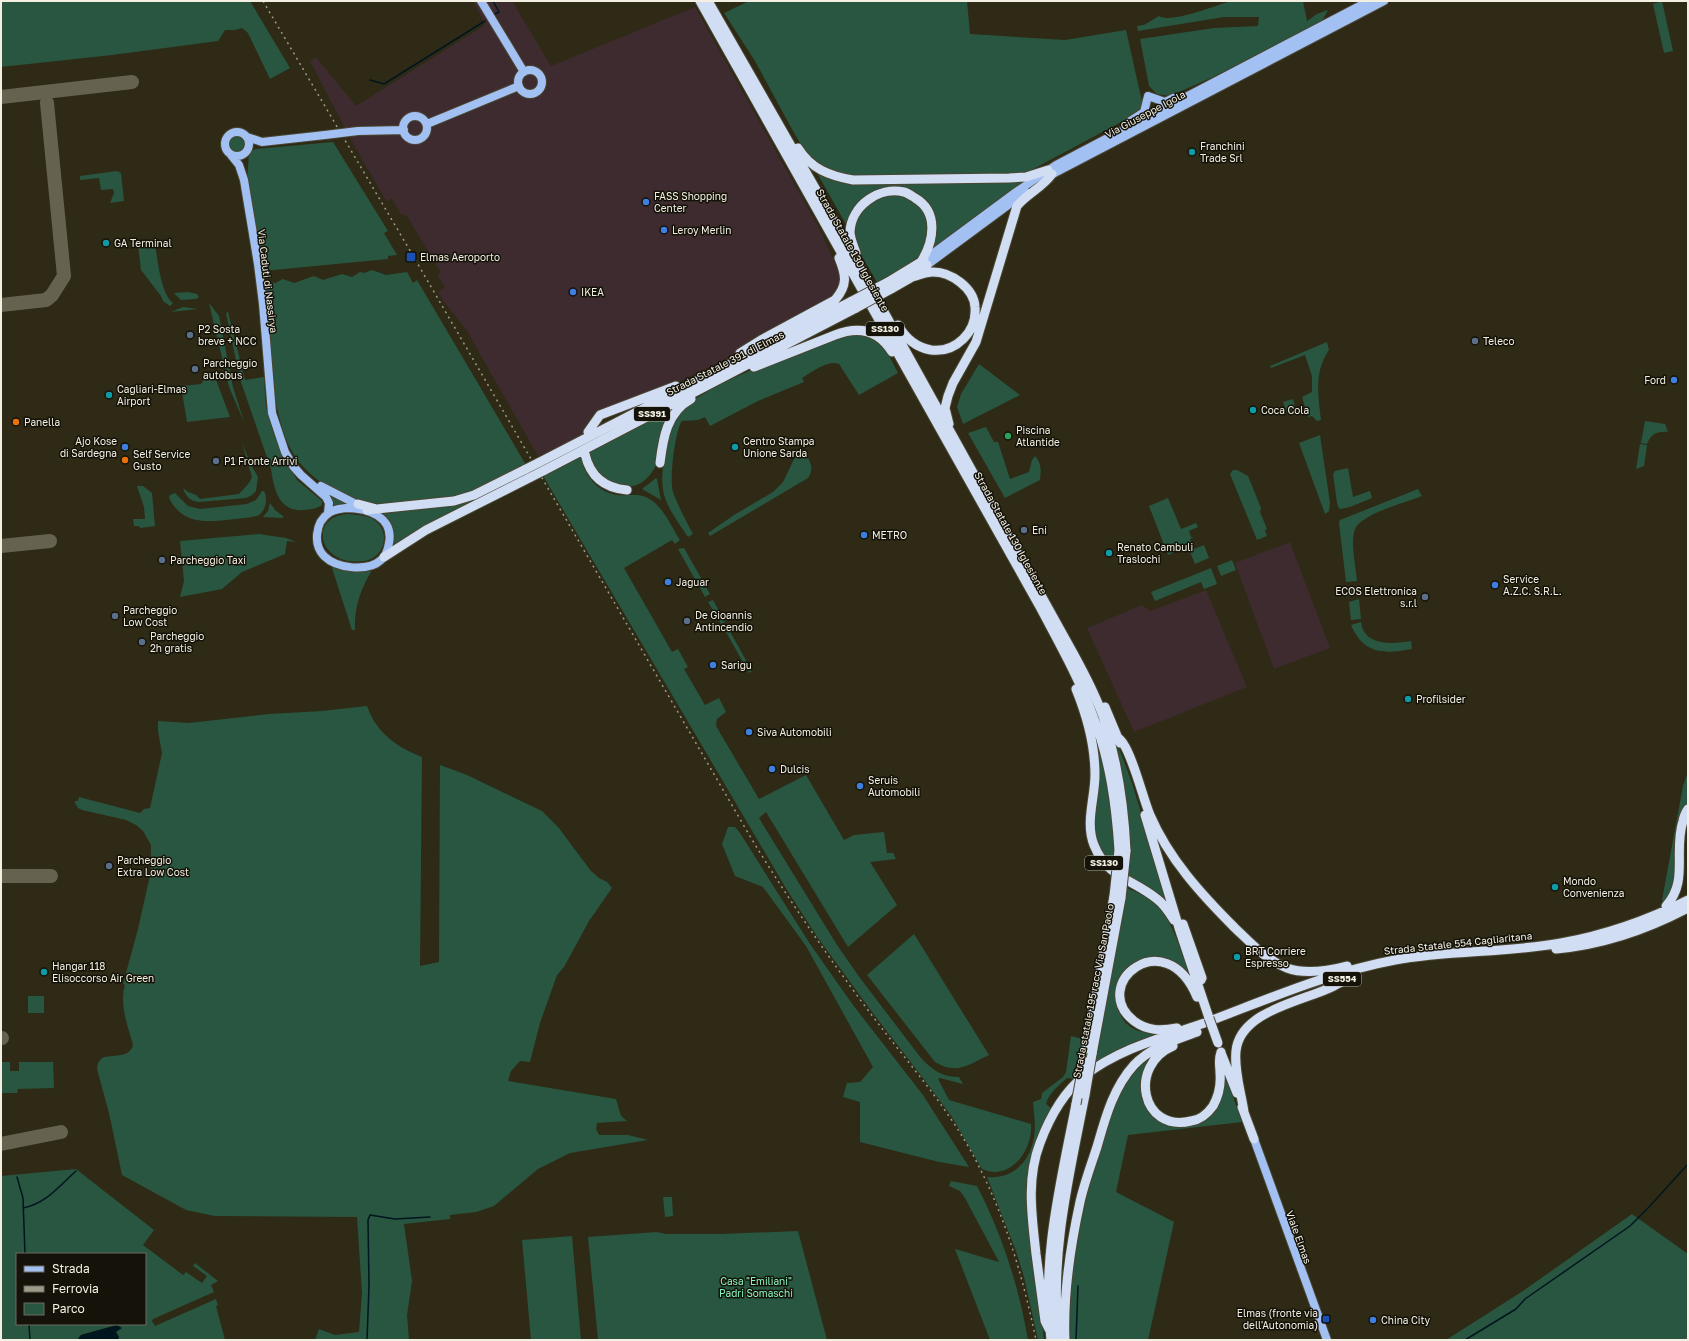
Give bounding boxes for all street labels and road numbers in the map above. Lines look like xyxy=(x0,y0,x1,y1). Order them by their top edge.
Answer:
street label: Via Giuseppe Igola xyxy=(1103,88,1187,140)
street label: Strada Statale 130 Iglesiente xyxy=(814,187,892,313)
street label: Via Caduti di Nassirya xyxy=(256,228,280,334)
road number: SS130 xyxy=(866,322,904,336)
street label: Strada Statale 391 di Elmas xyxy=(664,328,786,398)
road number: SS391 xyxy=(634,407,670,421)
street label: Strada Statale 130 Iglesiente xyxy=(972,470,1050,596)
road number: SS130 xyxy=(1085,856,1123,870)
street label: Strada statale 195 racc Via San Paolo xyxy=(1070,903,1116,1079)
street label: Strada Statale 554 Cagliaritana xyxy=(1383,929,1533,957)
road number: SS554 xyxy=(1323,972,1361,986)
street label: Viale Elmas xyxy=(1284,1209,1314,1265)

